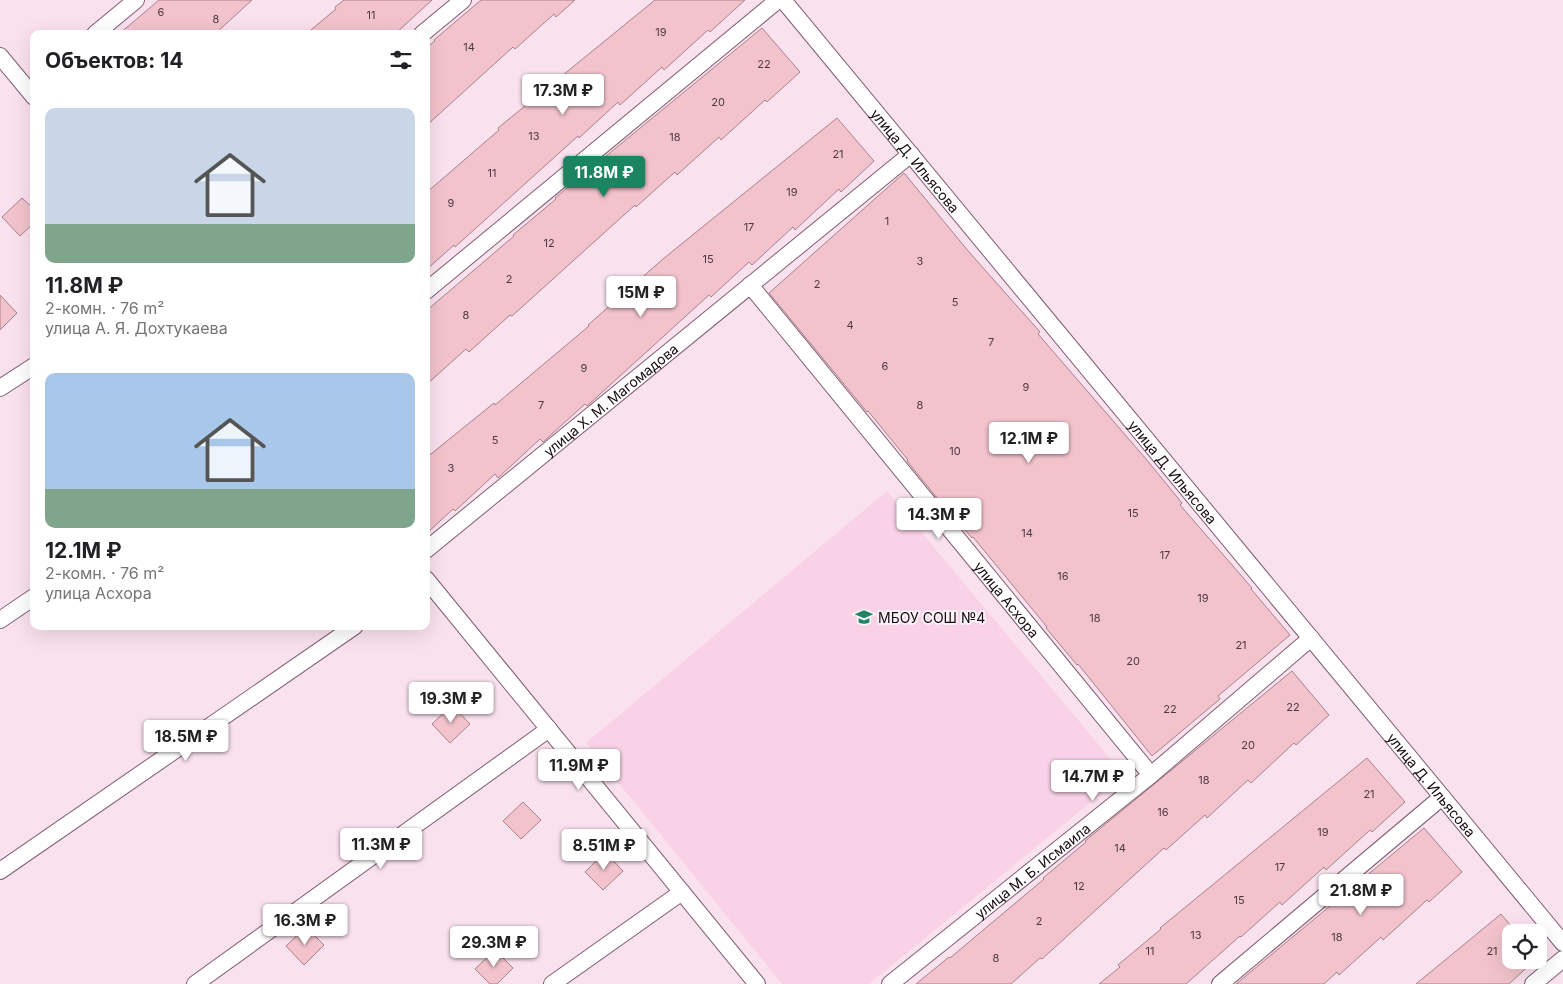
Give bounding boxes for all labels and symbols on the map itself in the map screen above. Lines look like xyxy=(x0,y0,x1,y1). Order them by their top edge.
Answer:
house number: 6 xyxy=(158,5,165,19)
house number: 11 xyxy=(367,8,375,22)
house number: 8 xyxy=(213,12,220,26)
house number: 19 xyxy=(655,25,667,39)
house number: 14 xyxy=(463,40,475,54)
house number: 22 xyxy=(757,57,771,71)
pin: 17.3M ₽ xyxy=(517,74,609,116)
house number: 20 xyxy=(711,95,725,109)
street label: улица Д. Ильясова xyxy=(868,105,963,216)
house number: 13 xyxy=(528,129,540,143)
house number: 18 xyxy=(669,130,681,144)
house number: 21 xyxy=(832,147,844,161)
pin: 11.8M ₽ xyxy=(558,156,650,198)
house number: 11 xyxy=(488,166,496,180)
house number: 19 xyxy=(786,185,798,199)
house number: 9 xyxy=(448,196,455,210)
house number: 1 xyxy=(885,214,889,228)
house number: 17 xyxy=(744,220,754,234)
house number: 12 xyxy=(543,236,555,250)
house number: 15 xyxy=(702,252,714,266)
house number: 3 xyxy=(917,254,924,268)
house number: 2 xyxy=(506,272,512,286)
pin: 15M ₽ xyxy=(606,276,676,318)
house number: 2 xyxy=(814,277,820,291)
house number: 5 xyxy=(952,295,959,309)
house number: 8 xyxy=(463,308,470,322)
house number: 4 xyxy=(846,318,854,332)
house number: 7 xyxy=(988,335,994,349)
street label: улица Х. М. Магомадова xyxy=(540,340,681,459)
house number: 6 xyxy=(882,359,889,373)
house number: 9 xyxy=(581,361,588,375)
house number: 9 xyxy=(1023,380,1030,394)
house number: 7 xyxy=(538,398,544,412)
house number: 8 xyxy=(917,398,924,412)
street label: улица Д. Ильясова xyxy=(1125,416,1221,527)
pin: 12.1M ₽ xyxy=(983,422,1075,464)
house number: 5 xyxy=(492,433,499,447)
house number: 10 xyxy=(949,444,961,458)
house number: 3 xyxy=(448,461,455,475)
pin: 14.3M ₽ xyxy=(893,498,985,540)
house number: 15 xyxy=(1127,506,1139,520)
house number: 14 xyxy=(1021,526,1033,540)
house number: 17 xyxy=(1160,548,1170,562)
street label: улица Асхора xyxy=(971,558,1043,641)
house number: 16 xyxy=(1057,569,1069,583)
house number: 19 xyxy=(1197,591,1209,605)
school or university icon: МБОУ СОШ №4 xyxy=(854,607,874,627)
place label: МБОУ СОШ №4 xyxy=(878,609,985,626)
house number: 18 xyxy=(1089,611,1101,625)
house number: 21 xyxy=(1235,638,1247,652)
house number: 20 xyxy=(1126,654,1140,668)
pin: 19.3M ₽ xyxy=(405,682,497,724)
house number: 22 xyxy=(1286,700,1300,714)
house number: 22 xyxy=(1163,702,1177,716)
pin: 18.5M ₽ xyxy=(140,720,232,762)
street label: улица Д. Ильясова xyxy=(1384,729,1480,840)
house number: 20 xyxy=(1241,738,1255,752)
pin: 11.9M ₽ xyxy=(533,748,625,791)
pin: 14.7M ₽ xyxy=(1047,760,1139,802)
house number: 18 xyxy=(1198,773,1210,787)
house number: 21 xyxy=(1363,787,1375,801)
house number: 16 xyxy=(1157,805,1169,819)
street label: улица М. Б. Исмаила xyxy=(971,819,1093,922)
house number: 19 xyxy=(1317,825,1329,839)
pin: 11.3M ₽ xyxy=(335,828,427,870)
pin: 8.51M ₽ xyxy=(558,828,650,871)
house number: 14 xyxy=(1114,841,1126,855)
house number: 17 xyxy=(1275,860,1285,874)
pin: 21.8M ₽ xyxy=(1315,874,1407,916)
house number: 12 xyxy=(1073,879,1085,893)
house number: 15 xyxy=(1233,893,1245,907)
pin: 16.3M ₽ xyxy=(259,904,351,946)
house number: 2 xyxy=(1036,914,1042,928)
pin: 29.3M ₽ xyxy=(448,926,540,968)
house number: 13 xyxy=(1190,928,1202,942)
house number: 18 xyxy=(1331,930,1343,944)
house number: 11 xyxy=(1146,944,1154,958)
house number: 21 xyxy=(1486,944,1498,958)
house number: 8 xyxy=(993,951,1000,965)

